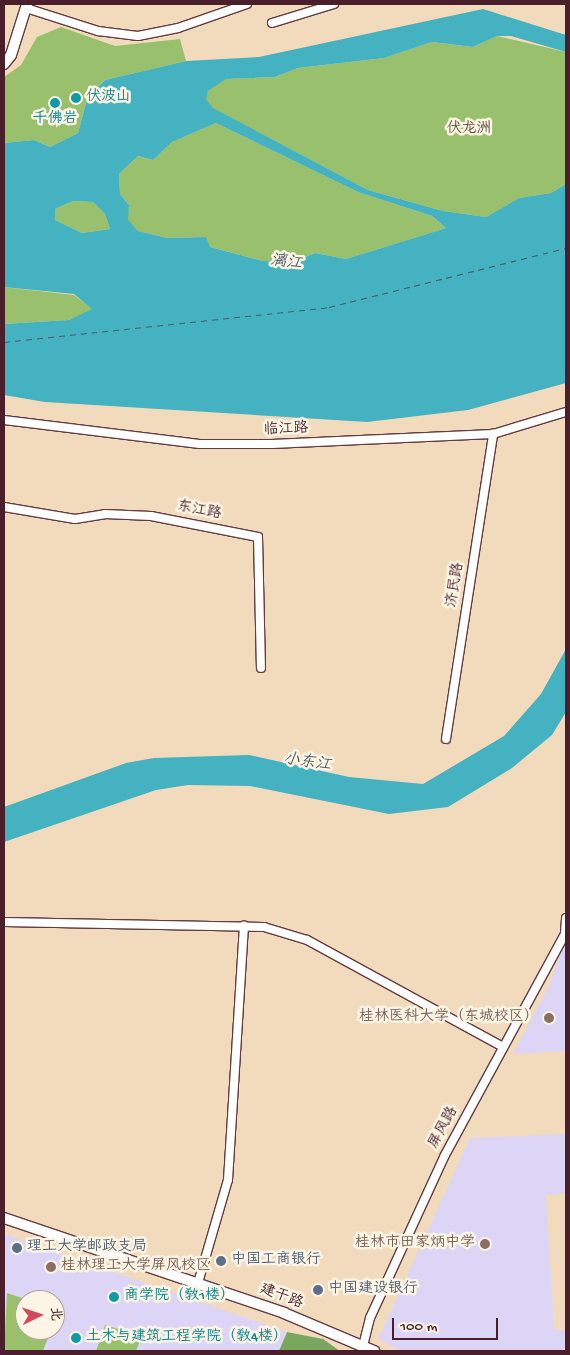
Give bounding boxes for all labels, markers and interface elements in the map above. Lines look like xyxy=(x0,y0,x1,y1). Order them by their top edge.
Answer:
place label: 伏波山 xyxy=(86,89,131,107)
marker: 伏波山 xyxy=(70,92,82,104)
marker: 千佛岩 xyxy=(49,97,61,109)
place label: 千佛岩 xyxy=(33,111,77,129)
park label: 伏龙洲 xyxy=(447,121,491,139)
water label: 漓江 xyxy=(269,253,303,275)
street label: 临江路 xyxy=(263,420,309,440)
street label: 东江路 xyxy=(175,498,223,524)
street label: 济民路 xyxy=(444,561,468,609)
water label: 小东江 xyxy=(282,751,332,777)
place label: 桂林医科大学（东城校区） xyxy=(359,1009,539,1027)
marker: 桂林医科大学（东城校区） xyxy=(543,1012,555,1024)
street label: 屏风路 xyxy=(425,1104,463,1152)
place label: 桂林市田家炳中学 xyxy=(355,1235,475,1253)
marker: 桂林市田家炳中学 xyxy=(479,1238,491,1250)
place label: 理工大学邮政支局 xyxy=(27,1239,147,1257)
marker: 理工大学邮政支局 xyxy=(11,1242,23,1254)
place label: 中国工商银行 xyxy=(231,1252,321,1270)
marker: 中国工商银行 xyxy=(215,1255,227,1267)
place label: 桂林理工大学屏风校区 xyxy=(61,1258,211,1276)
marker: 桂林理工大学屏风校区 xyxy=(45,1261,57,1273)
street label: 建干路 xyxy=(257,1281,305,1313)
place label: 中国建设银行 xyxy=(328,1281,418,1299)
marker: 中国建设银行 xyxy=(312,1284,324,1296)
place label: 商学院（教1楼） xyxy=(124,1288,235,1306)
north arrow xyxy=(15,1290,65,1340)
marker: 商学院（教1楼） xyxy=(108,1291,120,1303)
text: 北 xyxy=(45,1306,63,1322)
scale bar xyxy=(395,1308,501,1340)
text: 100 m xyxy=(400,1318,437,1336)
place label: 土木与建筑工程学院（教4楼） xyxy=(86,1329,288,1347)
marker: 土木与建筑工程学院（教4楼） xyxy=(70,1332,82,1344)

